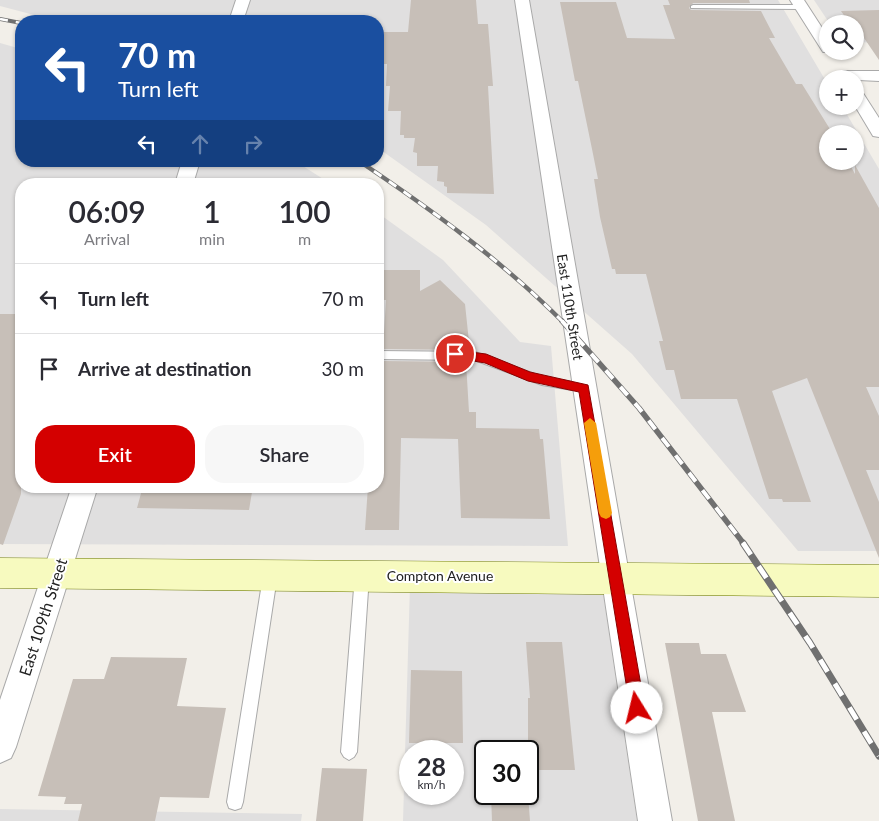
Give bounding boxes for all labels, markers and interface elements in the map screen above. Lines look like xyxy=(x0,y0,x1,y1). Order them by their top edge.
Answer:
map controls xyxy=(819,15,864,170)
button: search xyxy=(819,15,864,60)
text: 70 m xyxy=(118,33,196,75)
icon: left xyxy=(35,35,100,100)
button: + xyxy=(819,70,864,115)
text: Turn left xyxy=(118,75,199,102)
button: − xyxy=(819,125,864,170)
icon: left xyxy=(133,130,161,158)
icon: ahead xyxy=(186,130,214,158)
icon: right xyxy=(239,130,267,158)
text: 06:09 xyxy=(68,193,146,229)
text: 1 xyxy=(203,193,221,229)
text: 100 xyxy=(278,193,331,229)
text: Arrival xyxy=(84,229,130,248)
text: min xyxy=(199,229,225,248)
text: m xyxy=(298,229,311,248)
street label: East 110th Street xyxy=(554,253,587,361)
icon: left xyxy=(35,285,63,313)
text: Turn left xyxy=(78,287,149,310)
text: 70 m xyxy=(321,287,364,310)
pin xyxy=(434,333,476,375)
icon: arrive xyxy=(441,340,469,368)
icon: arrive xyxy=(35,355,63,383)
text: Arrive at destination xyxy=(78,357,251,380)
text: 30 m xyxy=(321,357,364,380)
button: Exit xyxy=(35,425,195,483)
button: Share xyxy=(205,425,364,483)
street label: East 109th Street xyxy=(15,555,71,678)
street label: Compton Avenue xyxy=(387,567,493,584)
position arrow xyxy=(610,681,662,733)
speed limit sign: 30 xyxy=(474,740,539,805)
text: 28 xyxy=(417,751,446,781)
text: km/h xyxy=(417,777,446,792)

